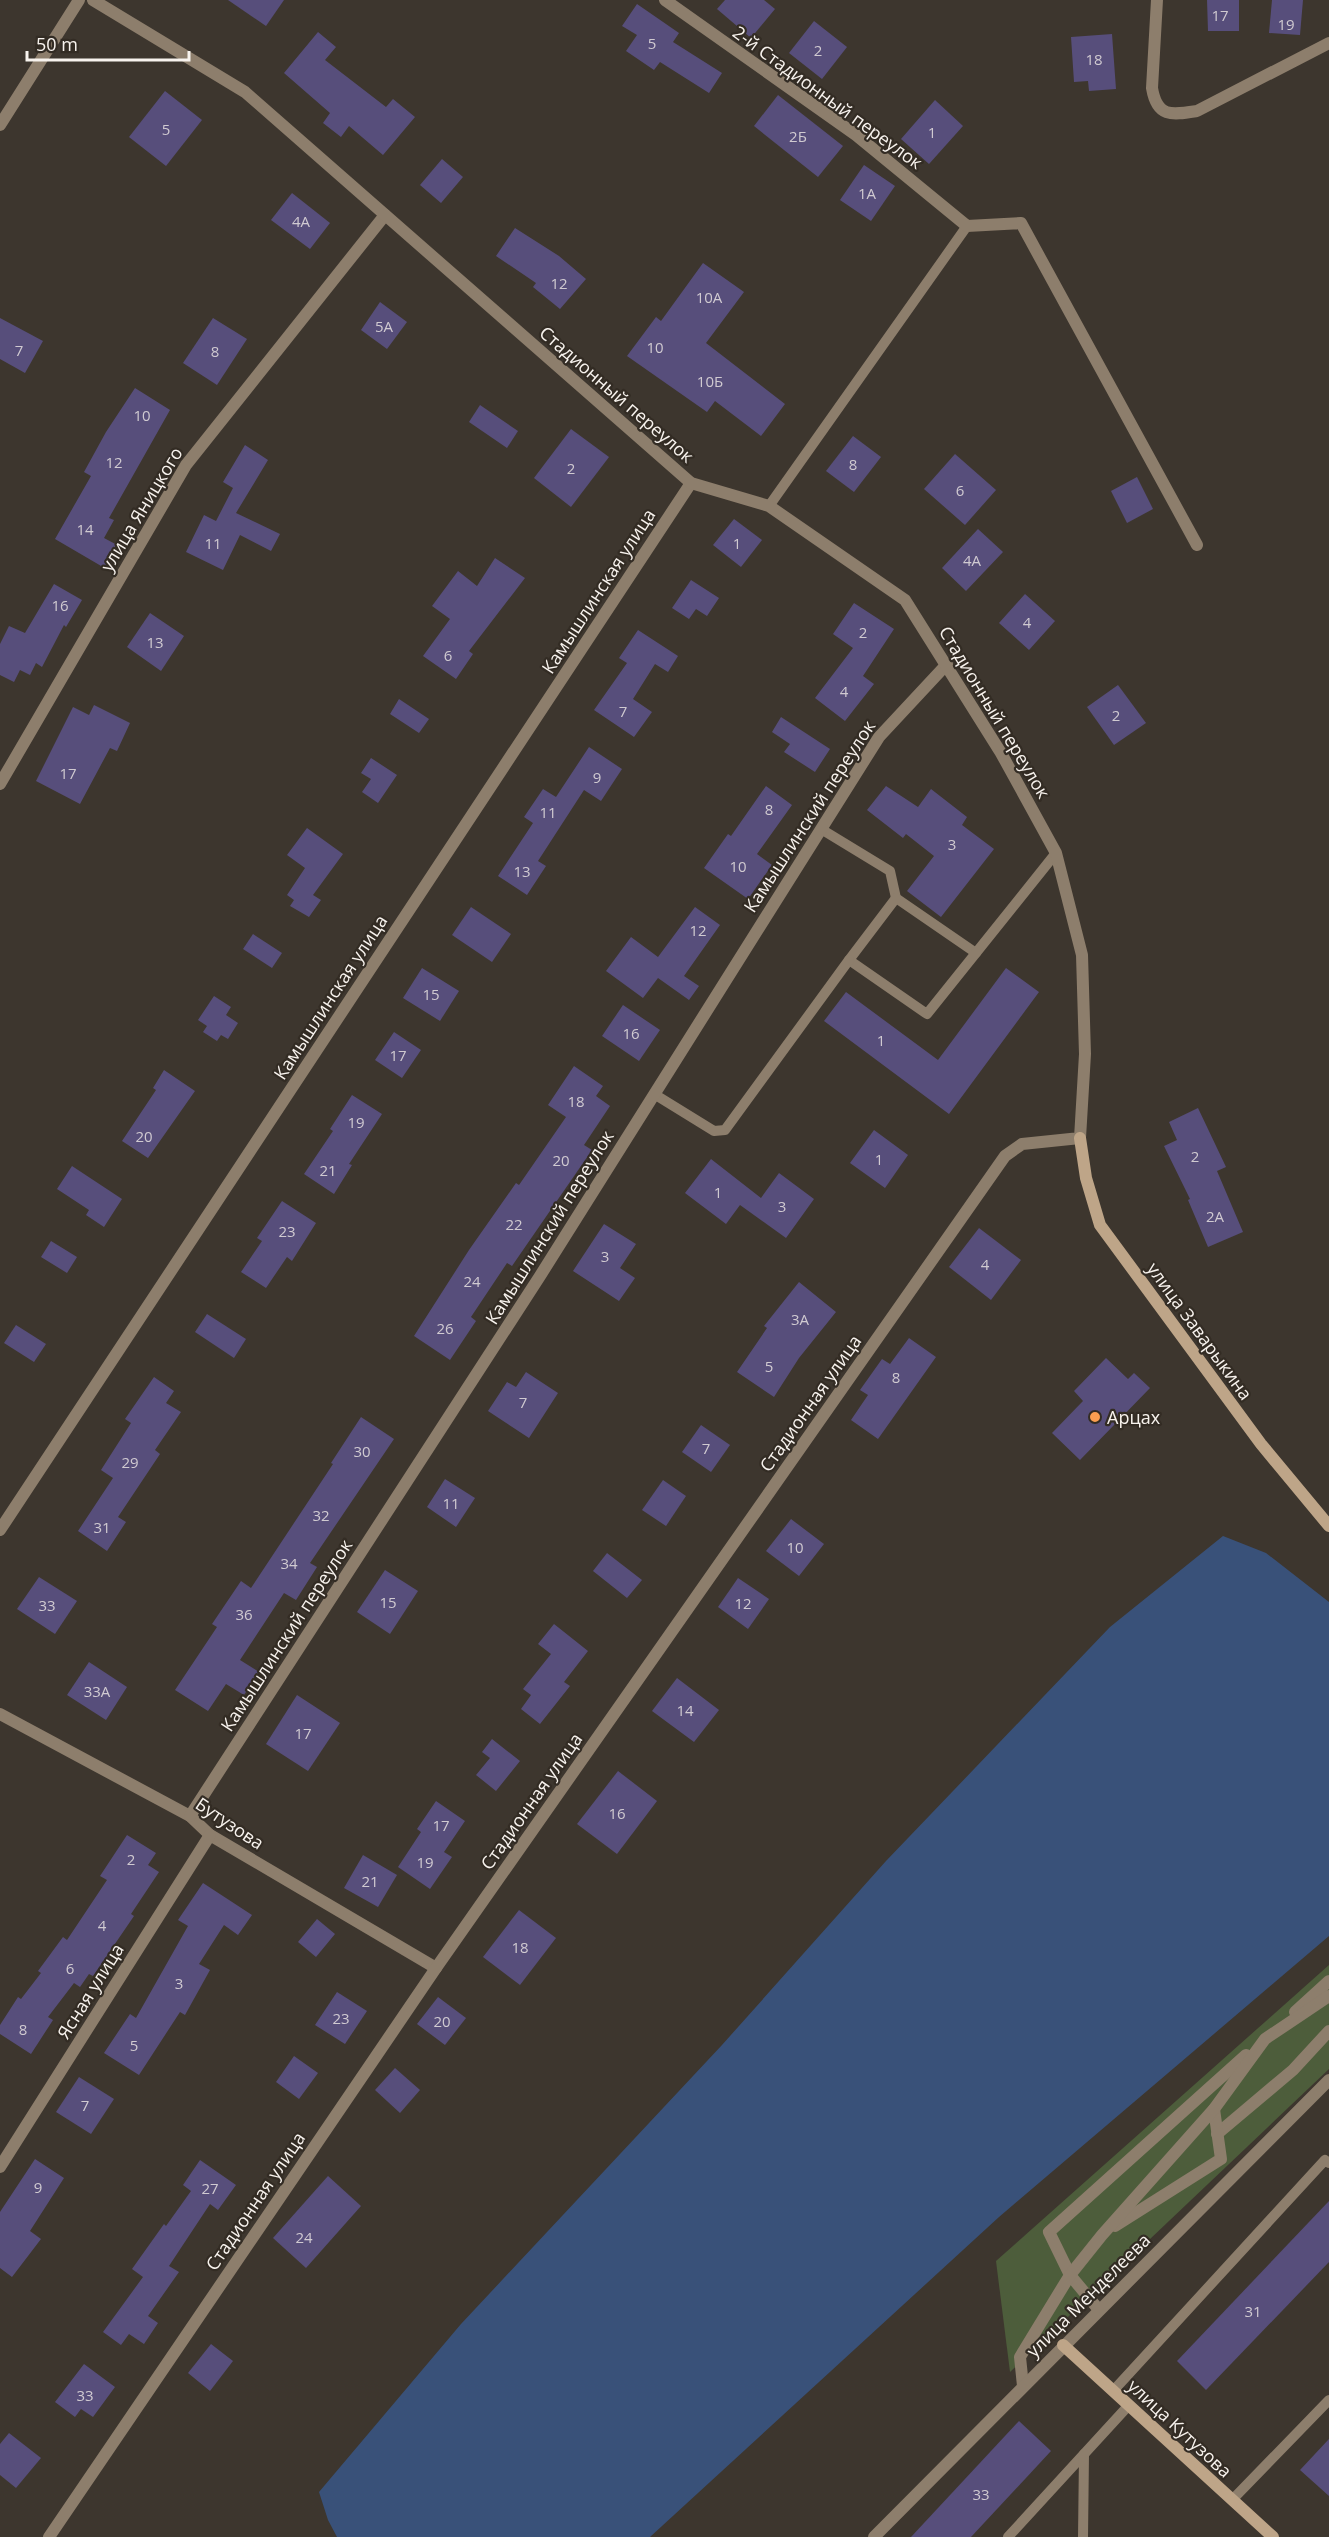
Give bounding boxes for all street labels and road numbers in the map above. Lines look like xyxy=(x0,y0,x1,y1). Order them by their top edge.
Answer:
street label: 2-й Стадионный переулок xyxy=(728,20,928,174)
street label: Стадионный переулок xyxy=(535,320,700,468)
street label: улица Яницкого xyxy=(94,442,188,576)
street label: Камышлинская улица xyxy=(536,504,660,678)
street label: Стадионный переулок xyxy=(934,621,1056,803)
street label: Камышлинский переулок xyxy=(738,715,881,917)
street label: Камышлинская улица xyxy=(268,910,392,1084)
street label: Камышлинский переулок xyxy=(479,1125,619,1329)
street label: улица Заварыкина xyxy=(1142,1257,1258,1405)
street label: Стадионная улица xyxy=(754,1330,866,1476)
street label: Камышлинский переулок xyxy=(215,1534,358,1736)
street label: Стадионная улица xyxy=(475,1728,587,1874)
street label: Бутузова xyxy=(191,1791,269,1855)
street label: Ясная улица xyxy=(51,1939,129,2043)
street label: Стадионная улица xyxy=(200,2127,310,2275)
street label: улица Менделеева xyxy=(1021,2228,1155,2362)
street label: улица Кутузова xyxy=(1123,2374,1237,2482)

